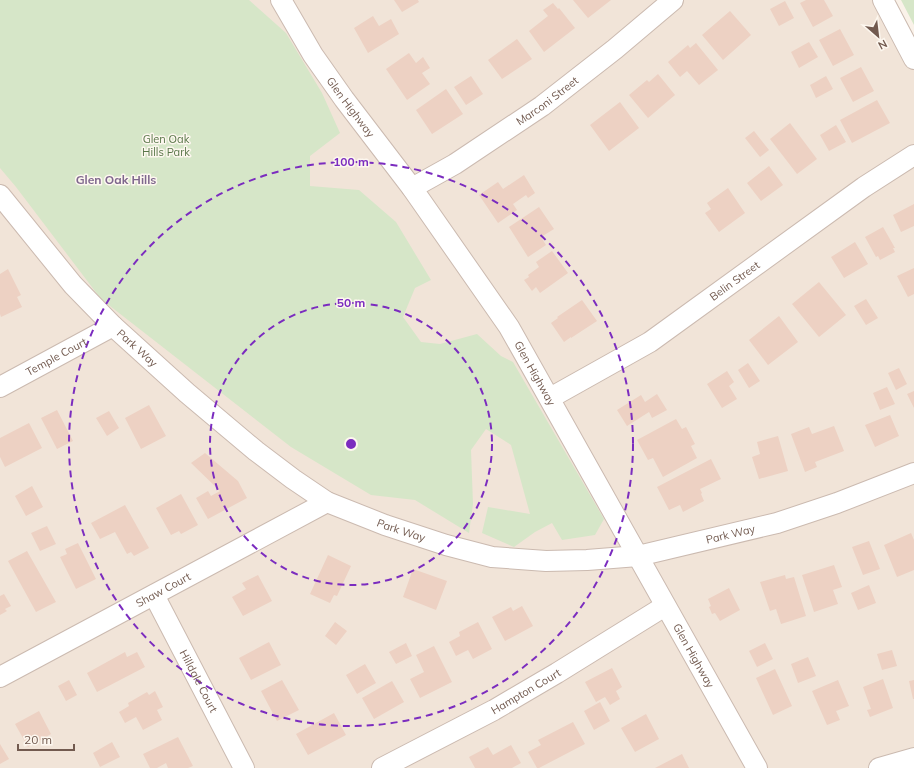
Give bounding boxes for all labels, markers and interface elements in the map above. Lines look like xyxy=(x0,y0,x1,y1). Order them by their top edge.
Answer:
north arrow xyxy=(858,16,898,56)
text: N xyxy=(876,37,890,53)
street label: Marconi Street xyxy=(513,73,581,128)
street label: Glen Highway xyxy=(324,74,378,140)
park label: Glen Oak Hills Park xyxy=(142,132,190,159)
text: 100 m xyxy=(333,154,369,169)
district label: Glen Oak Hills xyxy=(76,172,156,187)
street label: Belin Street xyxy=(707,258,762,304)
text: 50 m xyxy=(337,295,365,310)
street label: Park Way xyxy=(114,326,161,370)
street label: Temple Court xyxy=(23,334,89,379)
street label: Glen Highway xyxy=(511,338,559,408)
centre of rings xyxy=(344,437,358,451)
street label: Park Way xyxy=(375,516,427,545)
street label: Park Way xyxy=(704,521,757,547)
street label: Shaw Court xyxy=(133,569,193,610)
street label: Glen Highway xyxy=(670,621,718,691)
street label: Hilldale Court xyxy=(177,647,221,715)
street label: Hampton Court xyxy=(488,665,563,717)
scale bar xyxy=(18,726,74,752)
text: 20 m xyxy=(24,732,52,747)

